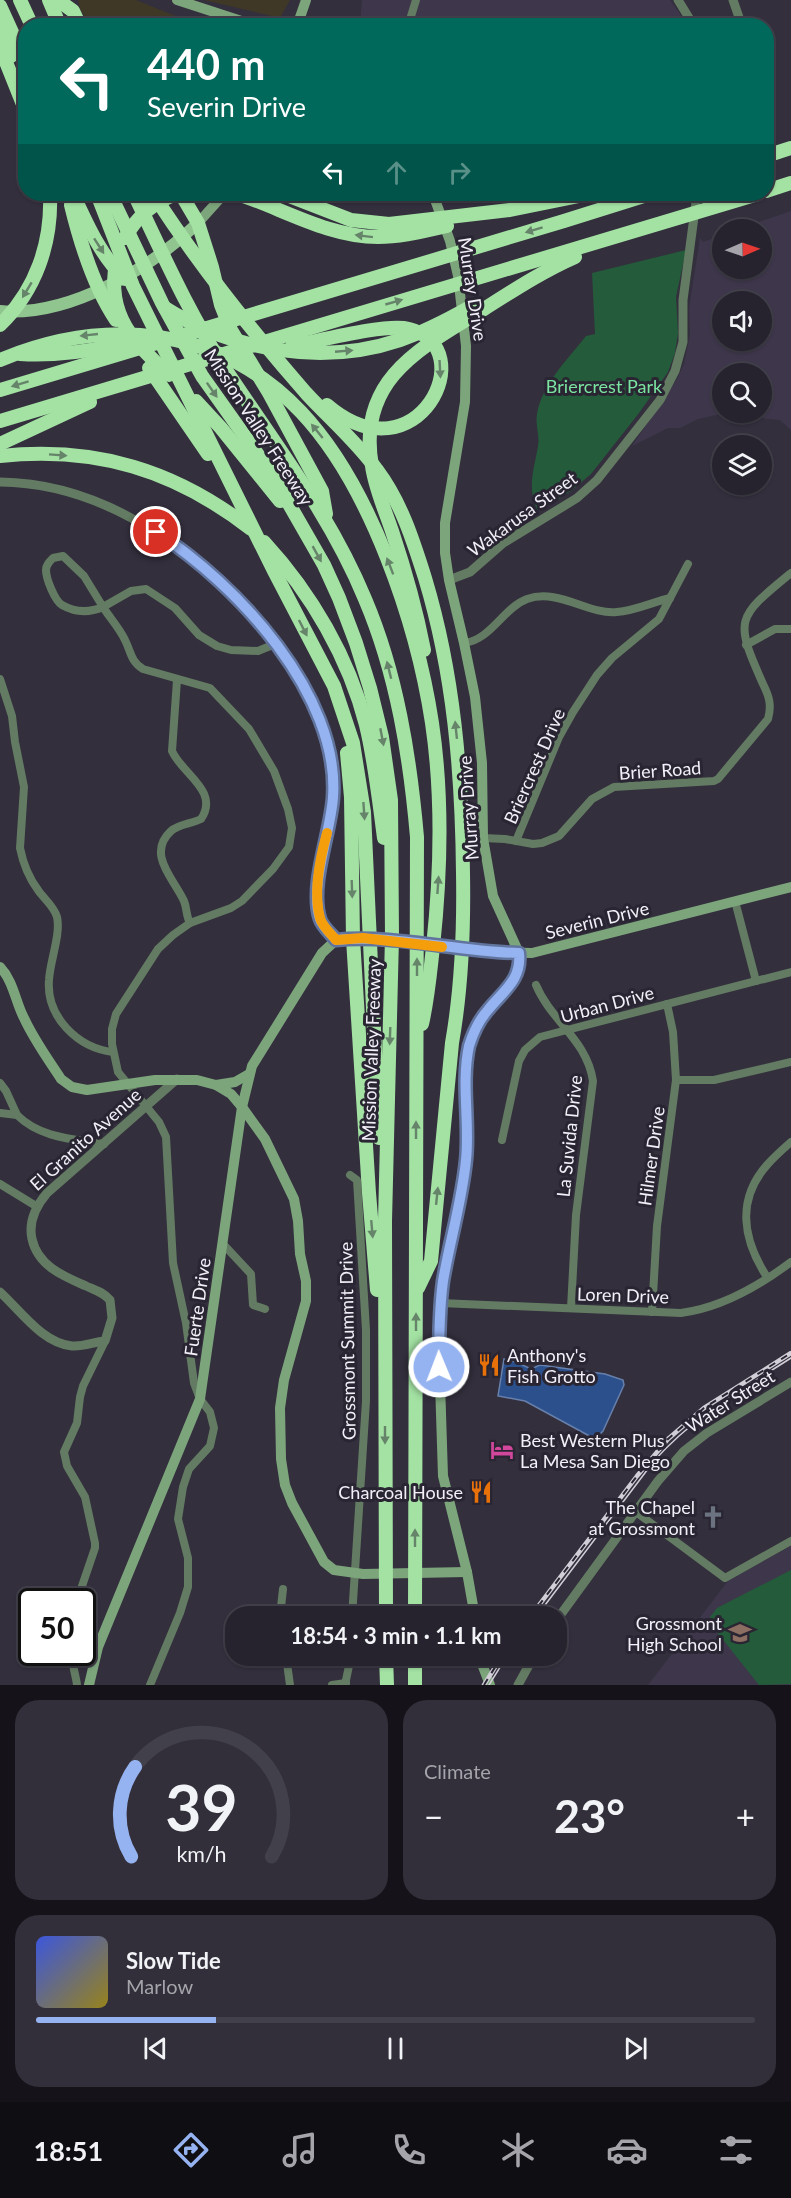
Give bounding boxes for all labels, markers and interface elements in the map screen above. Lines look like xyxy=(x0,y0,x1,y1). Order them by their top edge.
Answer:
text: 440 m xyxy=(147,39,265,89)
icon: left xyxy=(48,42,126,120)
text: Severin Drive xyxy=(147,90,306,123)
icon: left xyxy=(317,156,350,189)
icon: ahead xyxy=(380,156,413,189)
icon: right xyxy=(443,156,476,189)
north arrow xyxy=(712,219,772,279)
map controls xyxy=(712,219,772,495)
one-way arrow xyxy=(525,226,543,235)
one-way arrow xyxy=(354,231,373,240)
street label: Murray Drive xyxy=(454,236,492,342)
one-way arrow xyxy=(93,238,104,254)
one-way arrow xyxy=(22,282,33,298)
button: sound xyxy=(712,291,772,351)
one-way arrow xyxy=(386,297,404,306)
one-way arrow xyxy=(80,330,99,340)
street label: Mission Valley Freeway xyxy=(200,344,318,510)
one-way arrow xyxy=(334,346,353,356)
one-way arrow xyxy=(436,359,445,378)
button: search xyxy=(712,363,772,423)
park label: Briercrest Park xyxy=(546,375,663,397)
one-way arrow xyxy=(10,380,28,389)
one-way arrow xyxy=(206,382,218,398)
one-way arrow xyxy=(310,423,323,439)
button: layers xyxy=(712,435,772,495)
one-way arrow xyxy=(49,451,68,460)
street label: Wakarusa Street xyxy=(463,467,581,561)
pin xyxy=(130,506,181,557)
icon: arrive xyxy=(139,515,172,548)
one-way arrow xyxy=(312,546,322,563)
one-way arrow xyxy=(384,556,394,574)
one-way arrow xyxy=(298,620,307,637)
one-way arrow xyxy=(383,660,393,679)
street label: Briercrest Drive xyxy=(499,705,569,827)
one-way arrow xyxy=(451,721,461,740)
one-way arrow xyxy=(378,728,387,747)
street label: Murray Drive xyxy=(453,755,483,861)
street label: Brier Road xyxy=(618,756,702,784)
one-way arrow xyxy=(359,802,369,821)
one-way arrow xyxy=(433,875,443,894)
one-way arrow xyxy=(347,880,357,899)
street label: Severin Drive xyxy=(543,897,651,943)
one-way arrow xyxy=(412,957,422,976)
street label: Mission Valley Freeway xyxy=(357,958,385,1142)
street label: Urban Drive xyxy=(558,981,656,1027)
one-way arrow xyxy=(385,1027,394,1046)
street label: La Suvida Drive xyxy=(552,1074,586,1198)
street label: El Granito Avenue xyxy=(25,1083,145,1195)
street label: Hilmer Drive xyxy=(633,1105,669,1207)
one-way arrow xyxy=(411,1120,421,1139)
one-way arrow xyxy=(432,1186,442,1205)
one-way arrow xyxy=(367,1220,377,1239)
street label: Grossmont Summit Drive xyxy=(334,1242,360,1440)
street label: Fuerte Drive xyxy=(179,1256,215,1358)
street label: Loren Drive xyxy=(577,1282,669,1308)
one-way arrow xyxy=(411,1312,421,1331)
position arrow xyxy=(407,1335,471,1399)
place label: Anthony's Fish Grotto xyxy=(507,1344,596,1387)
restaurant icon: Anthony's Fish Grotto xyxy=(476,1352,502,1378)
street label: Water Street xyxy=(682,1365,779,1437)
one-way arrow xyxy=(380,1426,390,1445)
place label: Best Western Plus La Mesa San Diego xyxy=(520,1429,670,1472)
hotel icon: Best Western Plus La Mesa San Diego xyxy=(489,1437,515,1463)
restaurant icon: Charcoal House xyxy=(468,1479,494,1505)
place label: Charcoal House xyxy=(338,1481,463,1503)
place label: The Chapel at Grossmont xyxy=(589,1496,696,1539)
church icon: The Chapel at Grossmont xyxy=(700,1504,726,1530)
one-way arrow xyxy=(410,1528,420,1547)
speed limit sign: 50 xyxy=(18,1588,96,1666)
place label: Grossmont High School xyxy=(627,1612,723,1655)
school or university icon: Grossmont High School xyxy=(727,1620,753,1646)
text: 18:54 · 3 min · 1.1 km xyxy=(291,1622,501,1649)
text: Climate xyxy=(424,1759,491,1783)
text: 39 xyxy=(165,1769,238,1844)
text: 23° xyxy=(554,1789,625,1843)
text: − xyxy=(424,1796,443,1836)
text: + xyxy=(736,1796,755,1836)
text: km/h xyxy=(176,1841,227,1867)
text: Slow Tide xyxy=(126,1947,221,1974)
text: Marlow xyxy=(126,1974,193,1998)
icon: previous xyxy=(139,2032,172,2065)
icon: pause xyxy=(379,2032,412,2065)
icon: next xyxy=(619,2032,652,2065)
icon: directions xyxy=(170,2129,212,2171)
icon: music xyxy=(279,2129,321,2171)
icon: phone xyxy=(388,2129,430,2171)
icon: climate xyxy=(497,2129,539,2171)
icon: car xyxy=(606,2129,648,2171)
icon: filters xyxy=(715,2129,757,2171)
text: 18:51 xyxy=(34,2134,103,2167)

